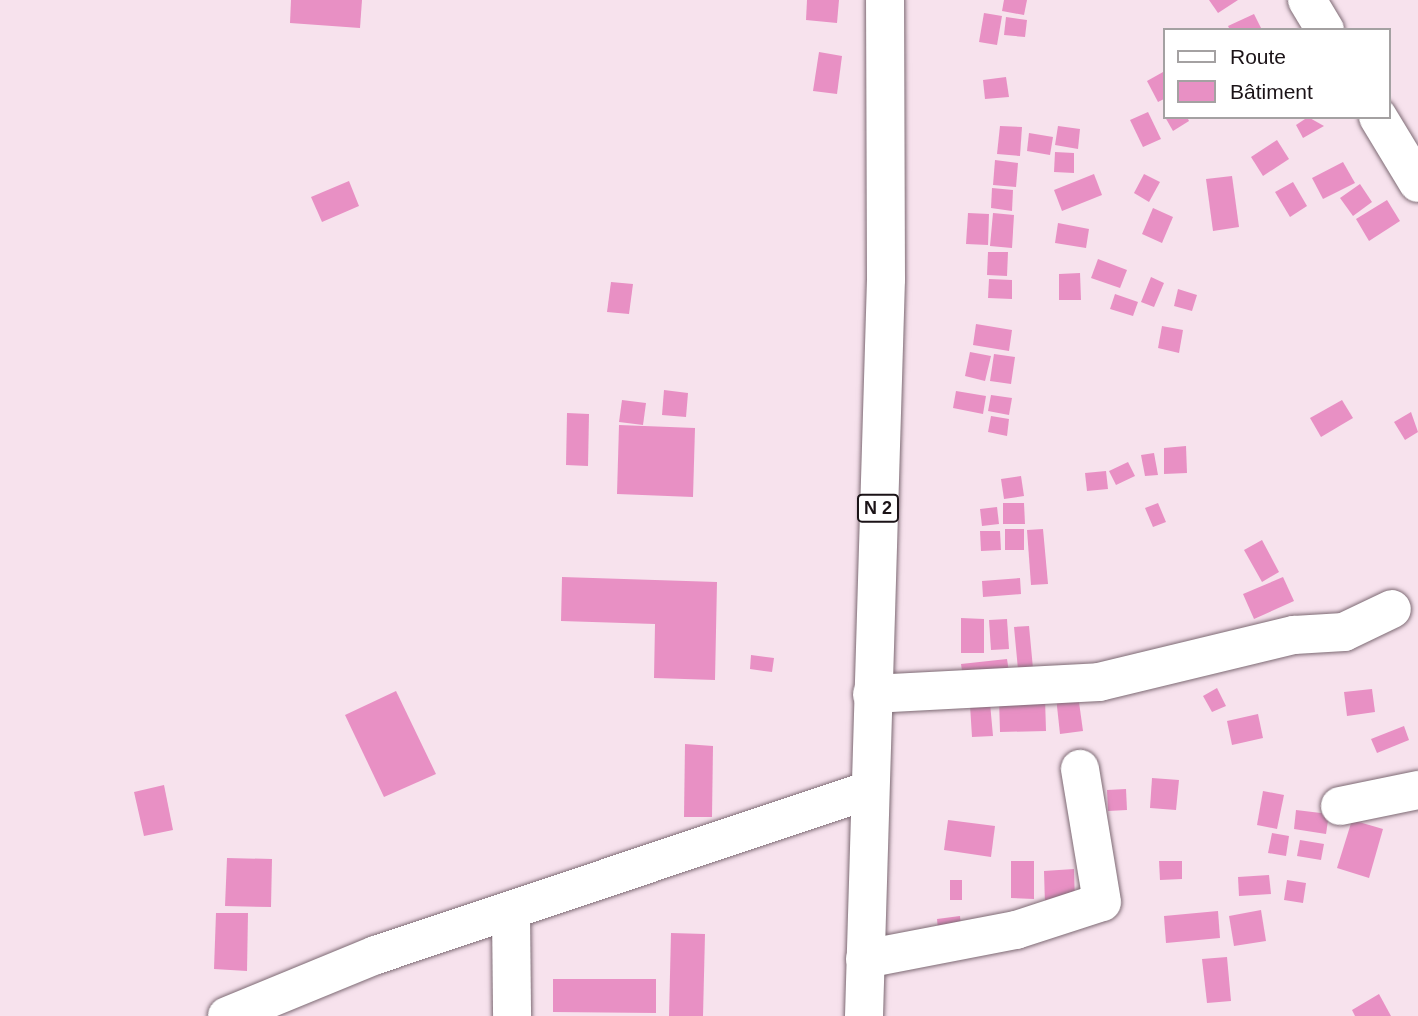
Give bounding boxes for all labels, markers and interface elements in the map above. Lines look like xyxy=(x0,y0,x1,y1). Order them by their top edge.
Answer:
legend xyxy=(1162,28,1390,119)
text: Route xyxy=(1230,45,1286,68)
text: Bâtiment xyxy=(1230,80,1313,103)
road number: N 2 xyxy=(855,494,901,522)

